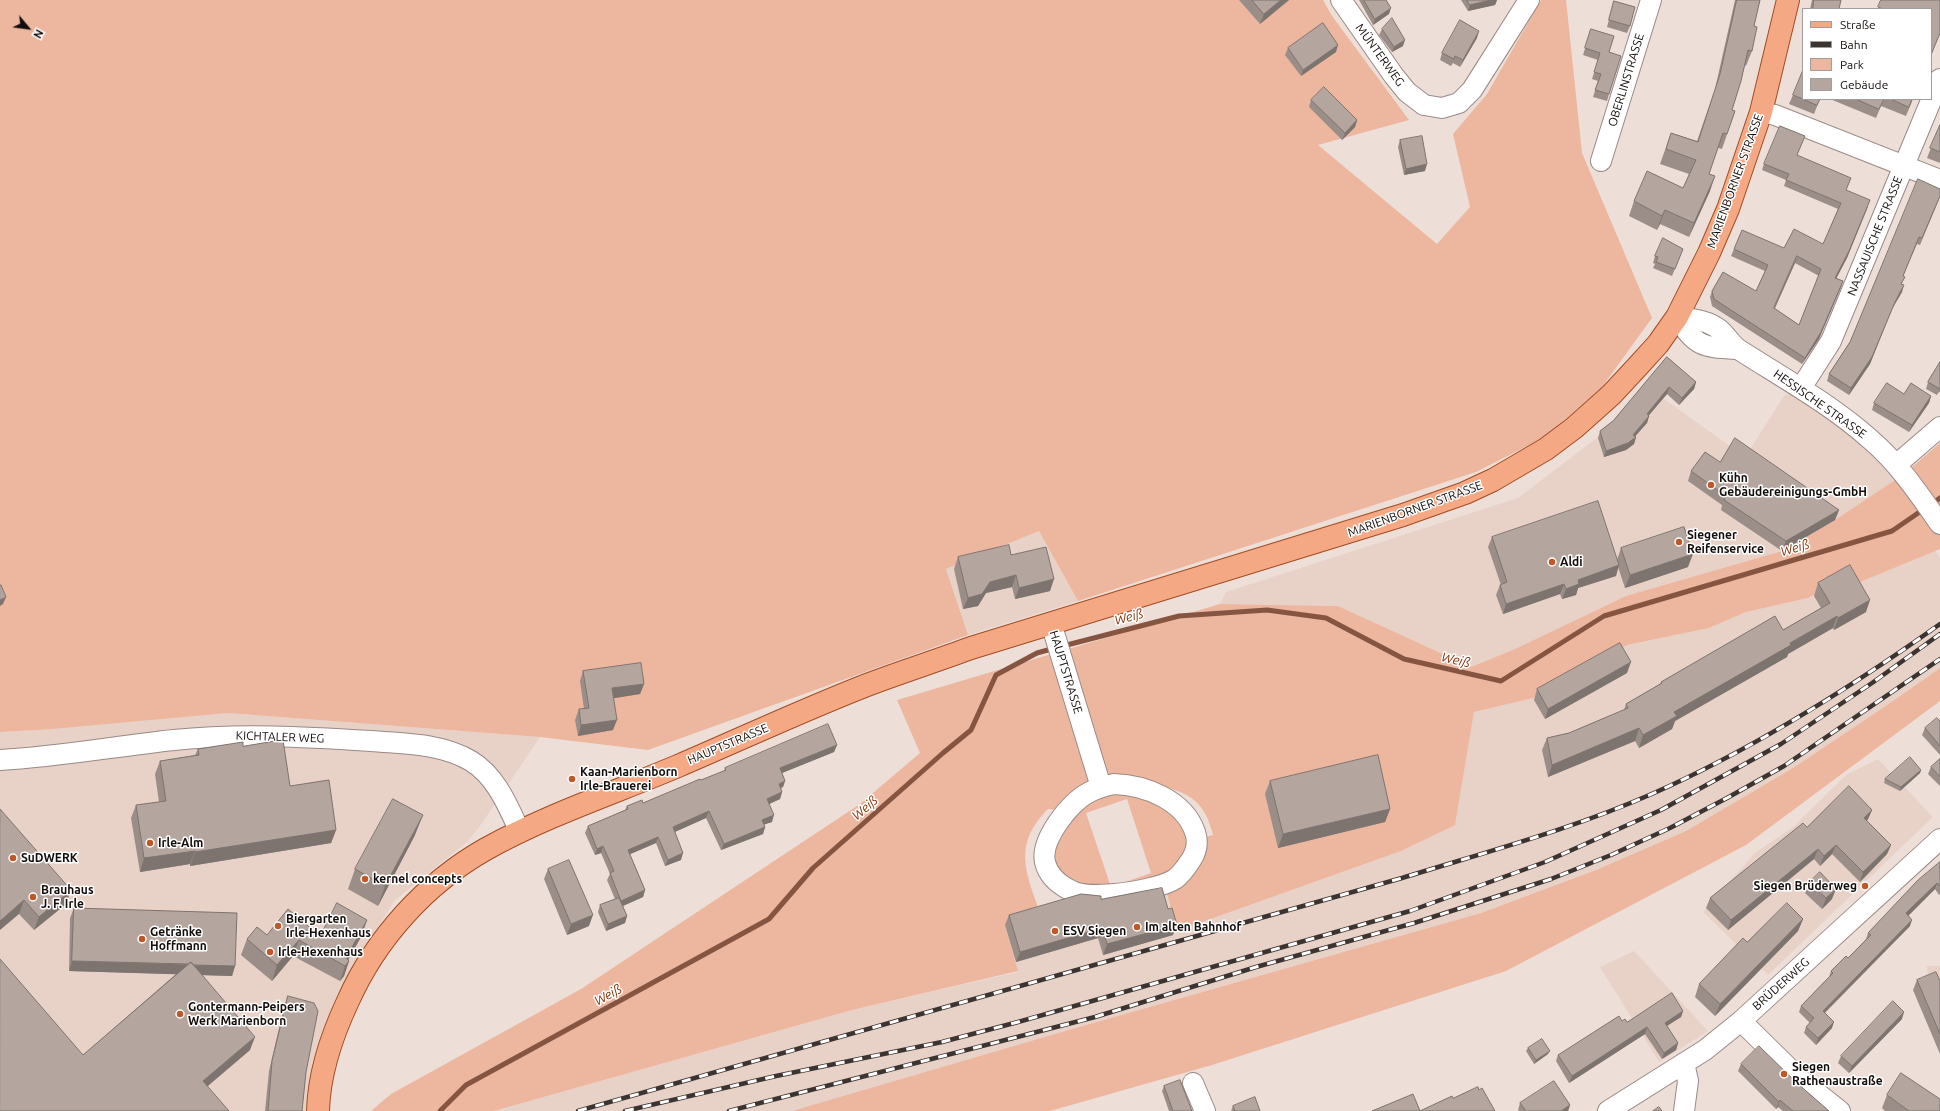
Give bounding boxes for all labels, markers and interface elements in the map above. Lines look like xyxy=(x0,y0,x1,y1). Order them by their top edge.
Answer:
north arrow xyxy=(8,8,48,48)
legend xyxy=(1802,8,1932,100)
text: Straße xyxy=(1840,18,1876,31)
street label: MÜNTERWEG xyxy=(1353,21,1407,89)
text: N xyxy=(31,27,46,40)
street label: OBERLINSTRASSE xyxy=(1605,32,1647,128)
text: Bahn xyxy=(1840,38,1868,51)
text: Park xyxy=(1840,58,1864,71)
text: Gebäude xyxy=(1840,78,1888,91)
street label: MARIENBORNER STRASSE xyxy=(1704,112,1766,250)
street label: NASSAUISCHE STRASSE xyxy=(1844,174,1906,298)
street label: HESSISCHE STRASSE xyxy=(1771,366,1869,442)
place label: Kühn Gebäudereinigungs-GmbH xyxy=(1719,471,1867,499)
street label: MARIENBORNER STRASSE xyxy=(1346,478,1484,540)
marker: Kühn Gebäudereinigungs-GmbH xyxy=(1706,480,1716,490)
place label: Siegener Reifenservice xyxy=(1687,528,1764,556)
water label: Weiß xyxy=(1779,536,1811,560)
marker: Siegener Reifenservice xyxy=(1674,537,1684,547)
place label: Aldi xyxy=(1560,555,1583,569)
marker: Aldi xyxy=(1547,557,1557,567)
water label: Weiß xyxy=(1113,606,1145,628)
street label: HAUPTSTRASSE xyxy=(1047,629,1085,715)
water label: Weiß xyxy=(1440,649,1472,671)
street label: HAUPTSTRASSE xyxy=(685,721,771,767)
street label: KICHTALER WEG xyxy=(235,728,325,746)
place label: Kaan-Marienborn Irle-Brauerei xyxy=(580,765,678,793)
marker: Kaan-Marienborn Irle-Brauerei xyxy=(567,774,577,784)
water label: Weiß xyxy=(849,793,881,823)
place label: Irle-Alm xyxy=(158,836,203,850)
marker: Irle-Alm xyxy=(145,838,155,848)
place label: SuDWERK xyxy=(21,851,78,865)
marker: SuDWERK xyxy=(8,853,18,863)
place label: kernel concepts xyxy=(373,872,462,886)
marker: kernel concepts xyxy=(360,874,370,884)
place label: Siegen Brüderweg xyxy=(1754,879,1857,893)
marker: Siegen Brüderweg xyxy=(1860,881,1870,891)
place label: Brauhaus J. F. Irle xyxy=(41,883,94,911)
marker: Brauhaus J. F. Irle xyxy=(28,892,38,902)
place label: Biergarten Irle-Hexenhaus xyxy=(286,912,371,940)
place label: Im alten Bahnhof xyxy=(1145,920,1241,934)
marker: Biergarten Irle-Hexenhaus xyxy=(273,921,283,931)
marker: Im alten Bahnhof xyxy=(1132,922,1142,932)
place label: ESV Siegen xyxy=(1063,924,1126,938)
place label: Getränke Hoffmann xyxy=(150,925,207,953)
marker: ESV Siegen xyxy=(1050,926,1060,936)
marker: Getränke Hoffmann xyxy=(137,934,147,944)
place label: Irle-Hexenhaus xyxy=(278,945,363,959)
marker: Irle-Hexenhaus xyxy=(265,947,275,957)
street label: BRÜDERWEG xyxy=(1750,955,1812,1013)
water label: Weiß xyxy=(592,981,624,1009)
place label: Gontermann-Peipers Werk Marienborn xyxy=(188,1000,305,1028)
marker: Gontermann-Peipers Werk Marienborn xyxy=(175,1009,185,1019)
place label: Siegen Rathenaustraße xyxy=(1792,1060,1883,1088)
marker: Siegen Rathenaustraße xyxy=(1779,1069,1789,1079)

